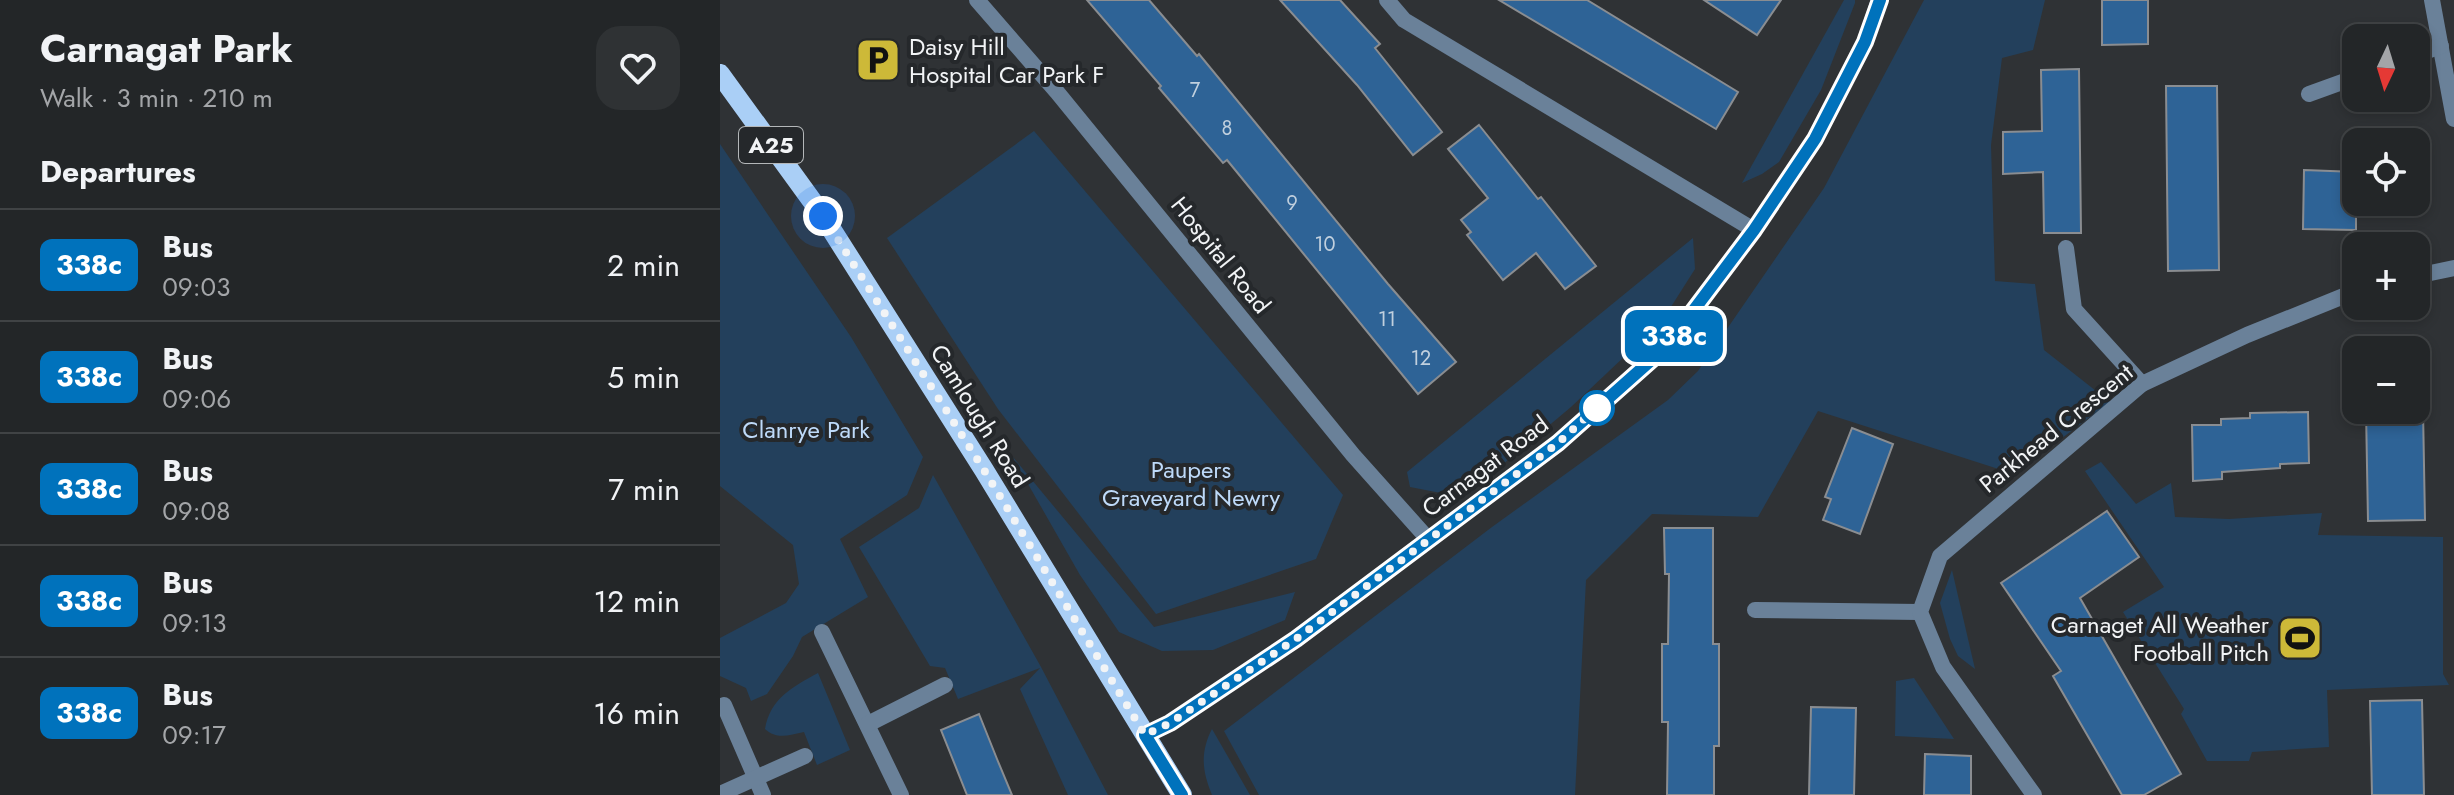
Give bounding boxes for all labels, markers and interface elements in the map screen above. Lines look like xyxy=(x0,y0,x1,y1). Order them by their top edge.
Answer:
text: Carnagat Park xyxy=(40,21,293,76)
north arrow xyxy=(2342,24,2430,112)
map controls xyxy=(2342,24,2430,424)
button: heart xyxy=(596,26,680,110)
place label: Daisy Hill Hospital Car Park F xyxy=(909,29,1104,92)
parking icon: Daisy Hill Hospital Car Park F xyxy=(854,36,902,84)
house number: 7 xyxy=(1190,76,1201,105)
text: Walk · 3 min · 210 m xyxy=(40,79,273,117)
house number: 8 xyxy=(1222,114,1232,143)
road number: A25 xyxy=(739,127,803,163)
button: locate xyxy=(2342,128,2430,216)
text: Departures xyxy=(40,150,196,193)
street label: Hospital Road xyxy=(1163,189,1279,321)
house number: 9 xyxy=(1286,189,1298,218)
your location xyxy=(803,196,843,236)
text: Bus xyxy=(162,225,213,268)
house number: 10 xyxy=(1315,230,1336,259)
button: + xyxy=(2342,232,2430,320)
text: 338c xyxy=(56,244,122,285)
text: 2 min xyxy=(607,244,680,287)
text: 09:03 xyxy=(162,268,230,306)
house number: 11 xyxy=(1378,305,1396,334)
line badge: 338c xyxy=(1618,310,1730,362)
text: 338c xyxy=(1641,315,1707,356)
button: − xyxy=(2342,336,2430,424)
text: Bus xyxy=(162,337,213,380)
street label: Camlough Road xyxy=(922,338,1038,494)
house number: 12 xyxy=(1411,344,1431,373)
street label: Parkhead Crescent xyxy=(1972,355,2141,501)
text: 338c xyxy=(56,356,122,397)
text: 5 min xyxy=(607,356,680,399)
text: 09:06 xyxy=(162,380,231,418)
unlabelled marker xyxy=(1580,391,1614,425)
street label: Carnagat Road xyxy=(1414,407,1556,525)
park label: Clanrye Park xyxy=(742,412,870,447)
text: Bus xyxy=(162,449,213,492)
park label: Paupers Graveyard Newry xyxy=(1102,452,1280,515)
text: 338c xyxy=(56,468,122,509)
text: 7 min xyxy=(608,468,680,511)
text: 09:08 xyxy=(162,492,230,530)
text: Bus xyxy=(162,561,213,604)
text: 338c xyxy=(56,580,122,621)
text: 12 min xyxy=(593,580,680,623)
text: 09:13 xyxy=(162,604,226,642)
place label: Carnaget All Weather Football Pitch xyxy=(2051,607,2270,670)
sports icon: Carnaget All Weather Football Pitch xyxy=(2276,614,2324,662)
text: Bus xyxy=(162,673,213,716)
text: 338c xyxy=(56,692,122,733)
text: 16 min xyxy=(593,692,680,735)
text: 09:17 xyxy=(162,716,226,754)

